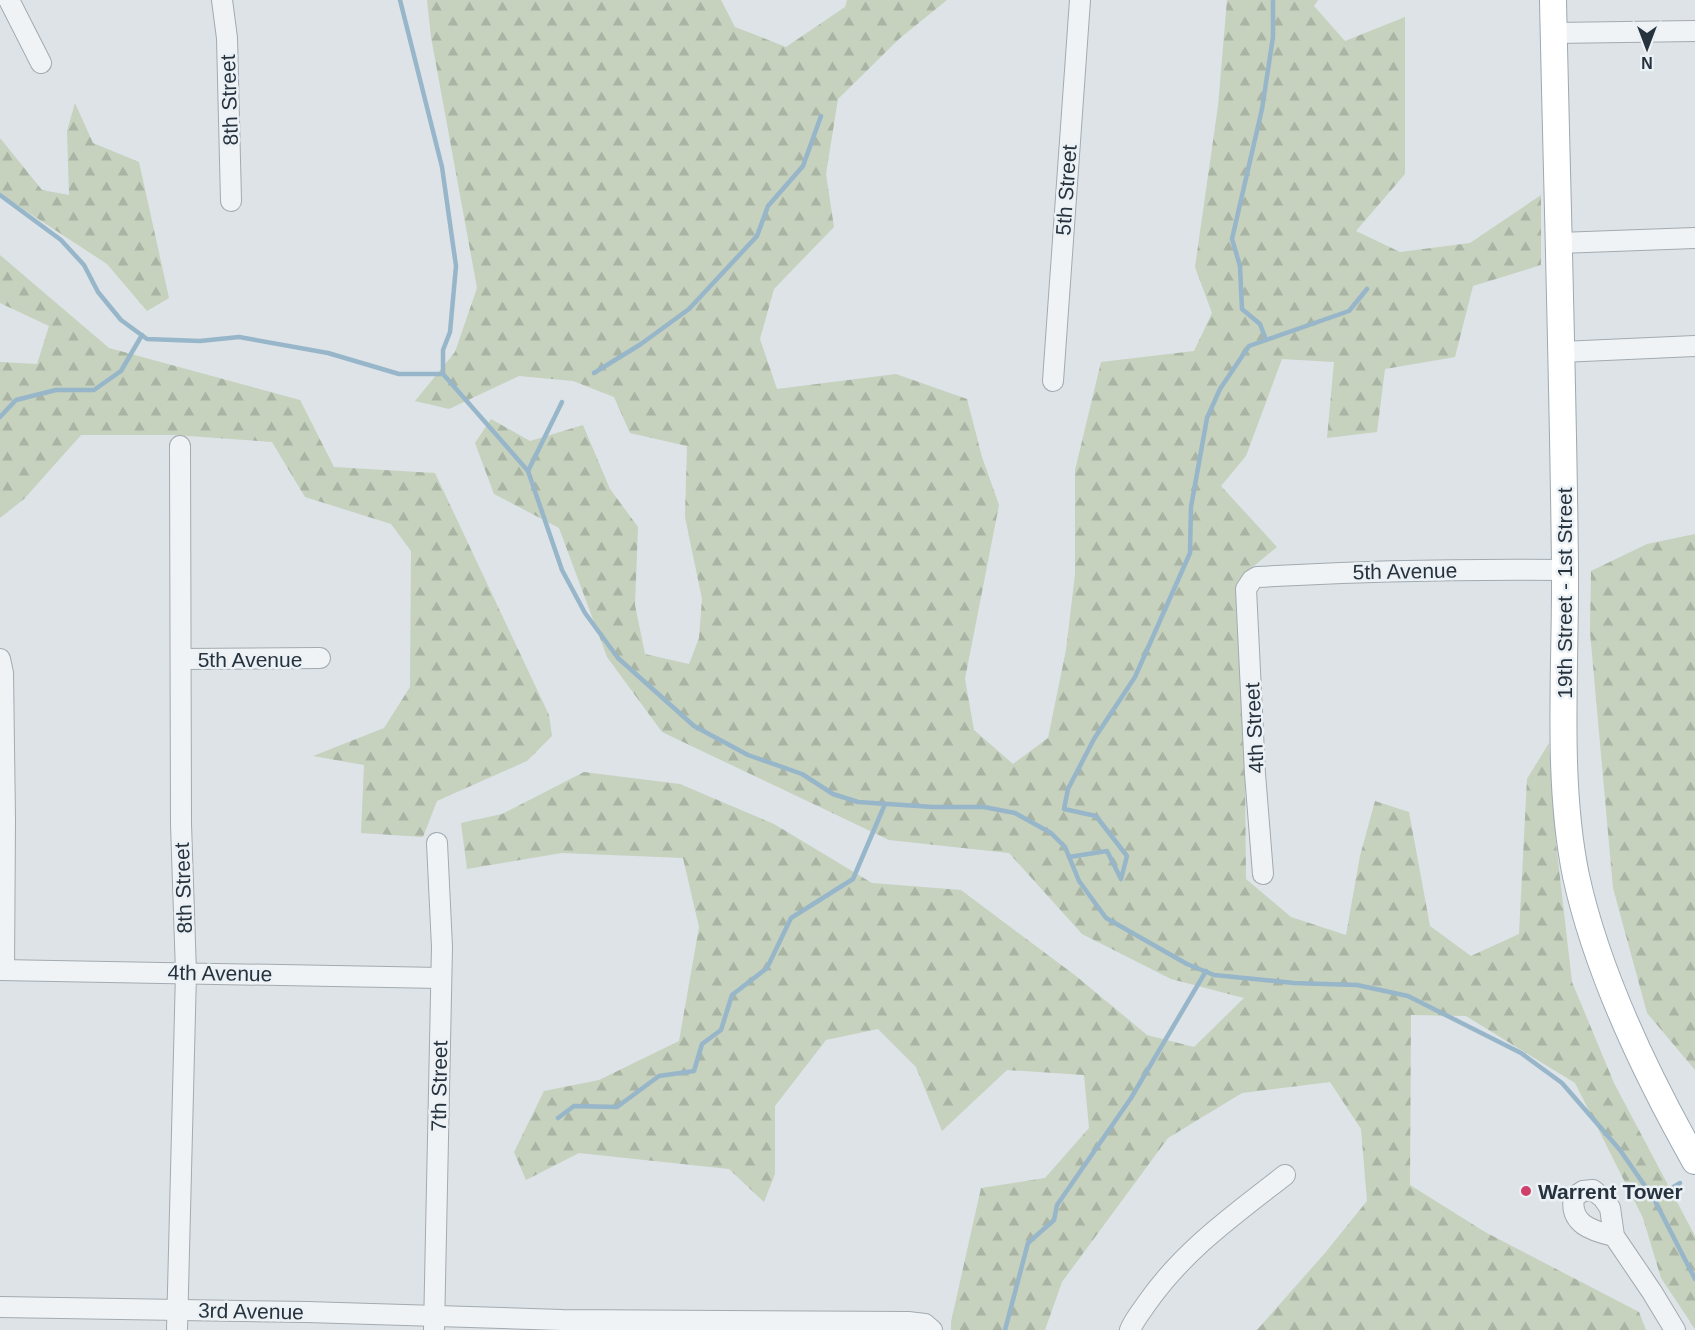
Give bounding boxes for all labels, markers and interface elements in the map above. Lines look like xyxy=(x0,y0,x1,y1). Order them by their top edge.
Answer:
north arrow xyxy=(1617,18,1677,78)
street label: 8th Street xyxy=(216,54,242,146)
text: N xyxy=(1641,54,1653,71)
street label: 5th Street xyxy=(1051,144,1081,236)
street label: 19th Street - 1st Street xyxy=(1553,487,1576,699)
street label: 5th Avenue xyxy=(1352,559,1458,583)
street label: 5th Avenue xyxy=(198,648,302,671)
street label: 4th Street xyxy=(1240,682,1268,774)
street label: 8th Street xyxy=(170,842,196,934)
street label: 4th Avenue xyxy=(167,961,273,985)
street label: 7th Street xyxy=(427,1040,451,1132)
place label: Warrent Tower xyxy=(1538,1180,1683,1203)
marker: Warrent Tower xyxy=(1519,1184,1533,1198)
street label: 3rd Avenue xyxy=(198,1299,304,1323)

